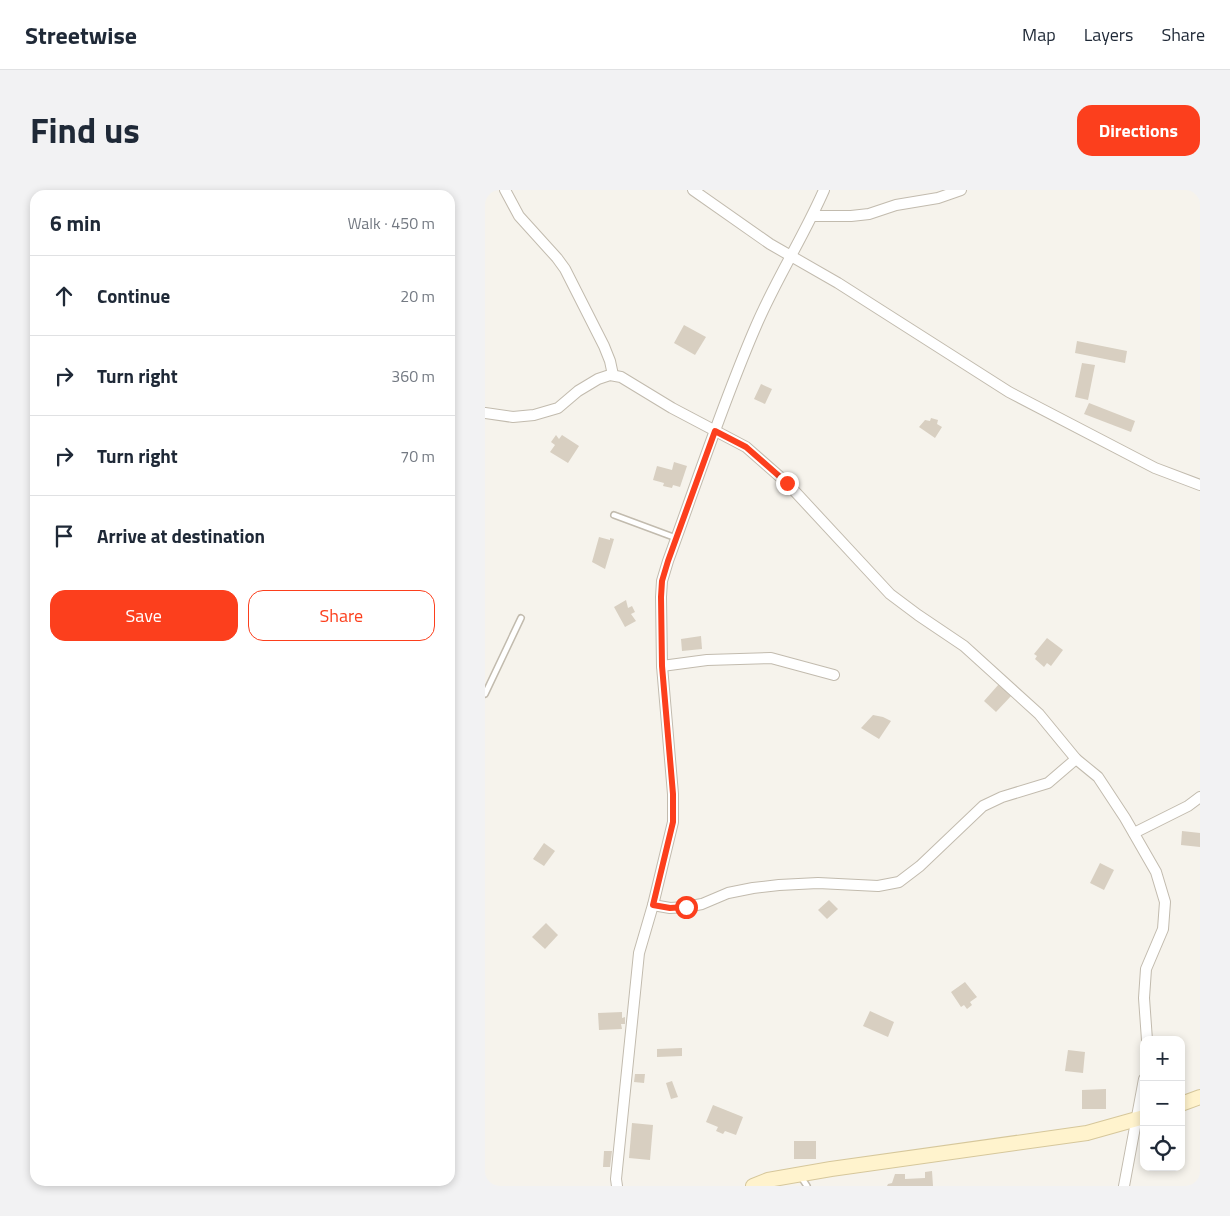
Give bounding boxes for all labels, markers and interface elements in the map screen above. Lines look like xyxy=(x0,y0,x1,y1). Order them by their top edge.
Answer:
text: Streetwise xyxy=(25,17,137,53)
text: Map xyxy=(1022,21,1056,48)
text: Layers xyxy=(1084,21,1133,48)
text: Share xyxy=(1161,21,1205,48)
text: Find us xyxy=(30,103,140,157)
button: Directions xyxy=(1077,105,1200,156)
text: 6 min xyxy=(50,207,101,239)
text: Walk · 450 m xyxy=(347,211,435,235)
text: Continue xyxy=(97,281,170,310)
icon: ahead xyxy=(50,282,78,310)
text: 20 m xyxy=(400,284,435,308)
text: Turn right xyxy=(97,361,178,390)
icon: right xyxy=(50,362,78,390)
text: 360 m xyxy=(391,364,435,388)
text: Turn right xyxy=(97,441,178,470)
icon: right xyxy=(50,442,78,470)
text: 70 m xyxy=(400,444,435,468)
route end xyxy=(776,472,799,495)
text: Arrive at destination xyxy=(97,521,265,550)
icon: arrive xyxy=(50,522,78,550)
button: Save xyxy=(50,590,238,641)
button: Share xyxy=(248,590,435,641)
route start xyxy=(675,896,698,919)
map controls xyxy=(1140,1036,1185,1171)
button: + xyxy=(1140,1036,1185,1081)
button: − xyxy=(1140,1081,1185,1126)
button: locate xyxy=(1140,1126,1185,1171)

